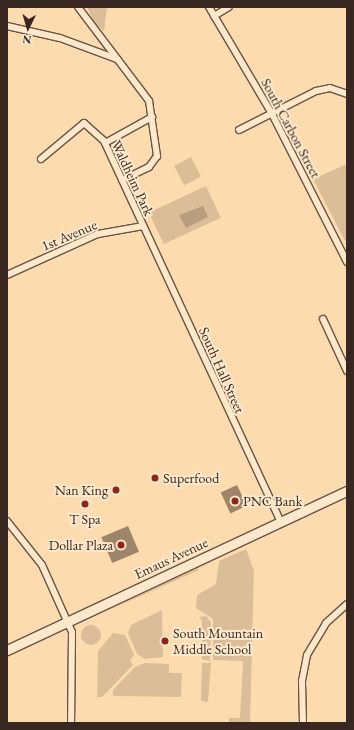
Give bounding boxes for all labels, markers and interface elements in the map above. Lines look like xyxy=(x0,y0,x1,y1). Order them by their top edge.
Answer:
north arrow xyxy=(8,8,48,48)
text: N xyxy=(22,33,32,47)
street label: South Carbon Street xyxy=(258,75,324,181)
street label: Waldheim Park xyxy=(108,138,158,218)
street label: 1st Avenue xyxy=(39,216,99,254)
street label: South Hall Street xyxy=(196,324,248,416)
place label: Superfood xyxy=(163,470,219,486)
marker: Superfood xyxy=(150,473,160,483)
place label: Nan King xyxy=(55,482,108,498)
marker: Nan King xyxy=(111,485,121,495)
place label: PNC Bank xyxy=(243,493,302,509)
marker: PNC Bank xyxy=(230,496,240,506)
marker: T Spa xyxy=(80,499,90,509)
place label: T Spa xyxy=(69,511,101,527)
street label: Emaus Avenue xyxy=(132,534,210,582)
place label: Dollar Plaza xyxy=(49,537,113,553)
marker: Dollar Plaza xyxy=(116,540,126,550)
place label: South Mountain Middle School xyxy=(173,625,263,658)
marker: South Mountain Middle School xyxy=(160,636,170,646)

